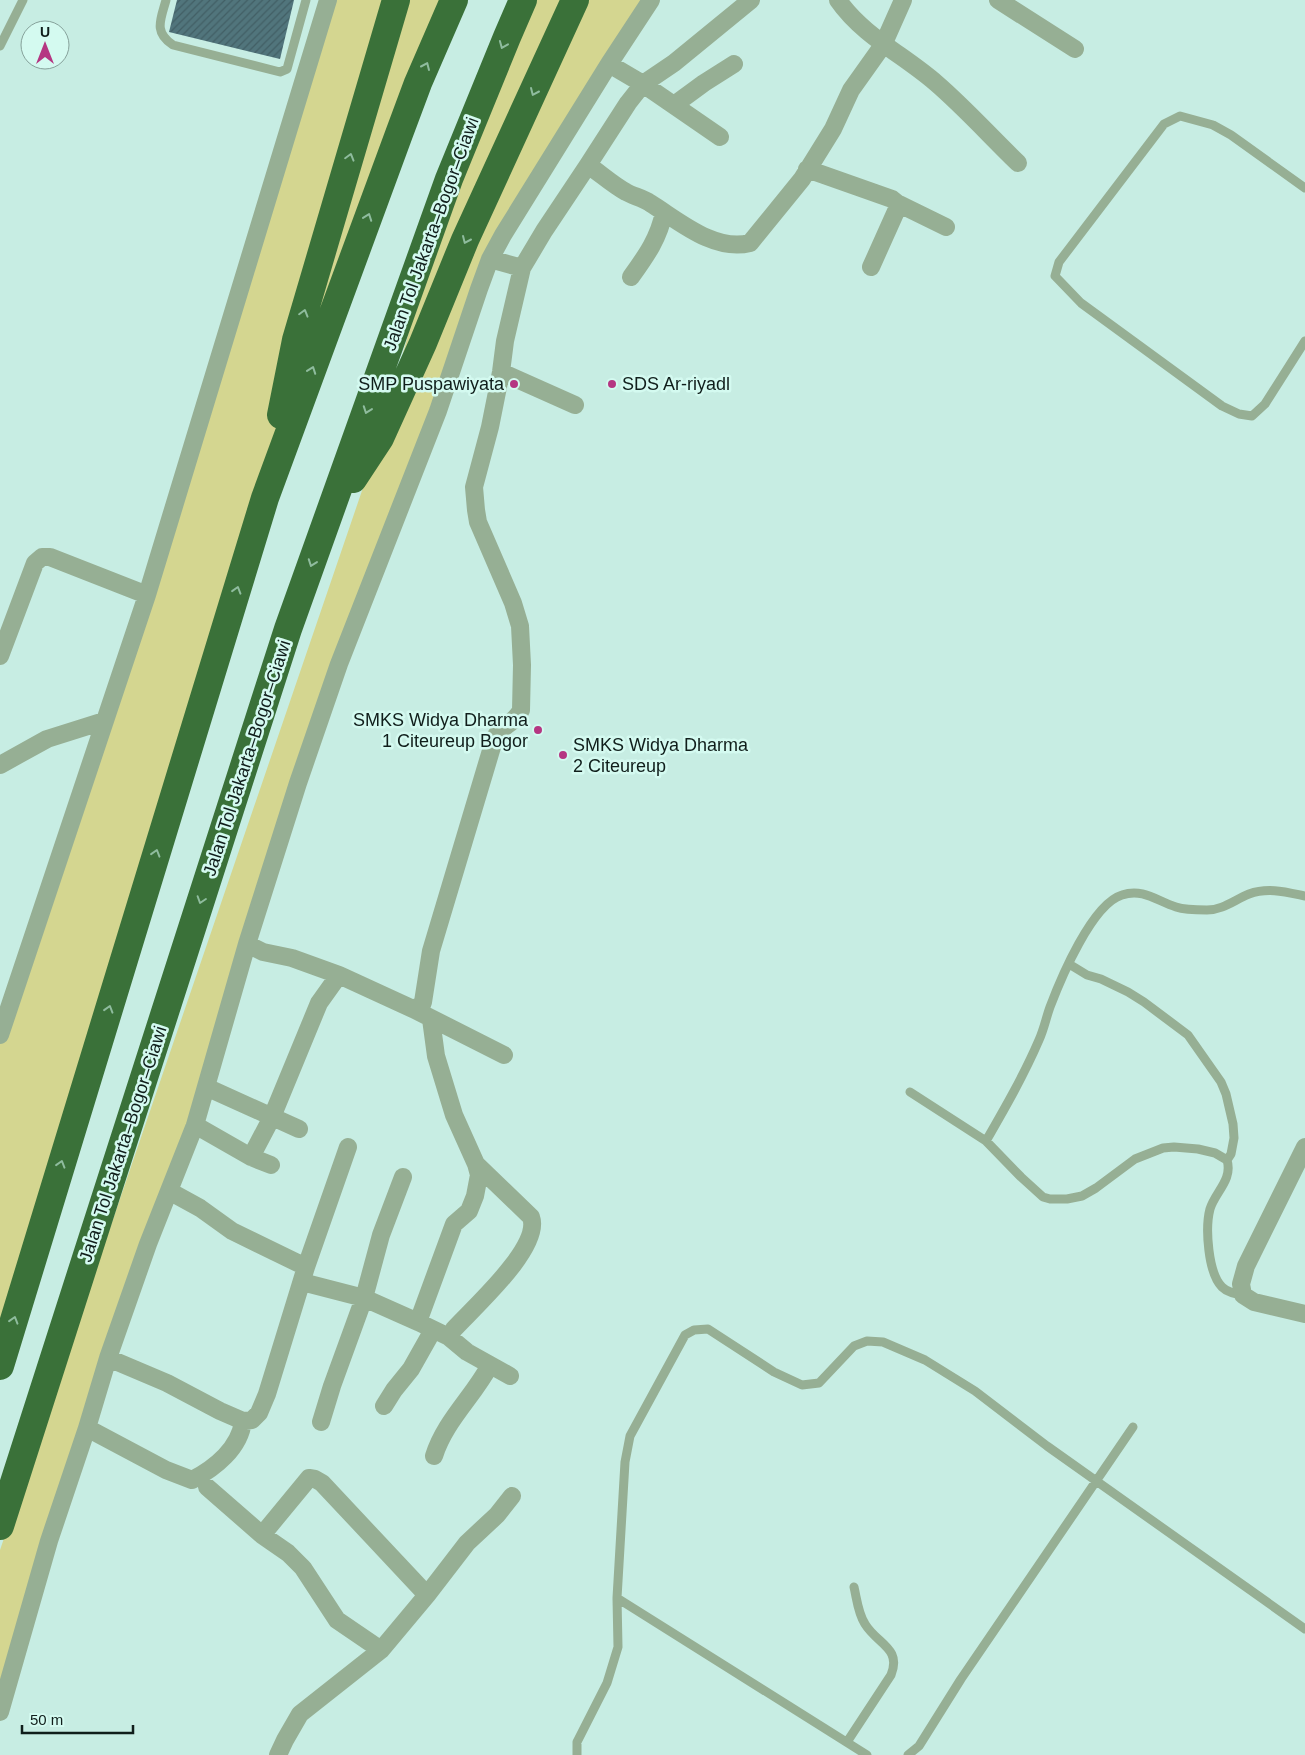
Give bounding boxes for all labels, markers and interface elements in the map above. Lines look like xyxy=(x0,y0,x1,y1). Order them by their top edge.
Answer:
north arrow xyxy=(20,20,70,70)
text: U xyxy=(40,24,50,40)
one-way arrow xyxy=(499,40,509,48)
one-way arrow xyxy=(419,62,430,71)
one-way arrow xyxy=(530,87,540,96)
street label: Jalan Tol Jakarta–Bogor–Ciawi xyxy=(379,115,483,353)
one-way arrow xyxy=(344,154,354,162)
one-way arrow xyxy=(362,214,372,222)
one-way arrow xyxy=(461,235,472,244)
one-way arrow xyxy=(298,310,308,318)
one-way arrow xyxy=(306,366,316,375)
place label: SMP Puspawiyata xyxy=(358,374,505,394)
place label: SDS Ar-riyadl xyxy=(622,374,730,394)
marker: SMP Puspawiyata xyxy=(508,378,520,390)
marker: SDS Ar-riyadl xyxy=(606,378,618,390)
one-way arrow xyxy=(363,405,373,413)
one-way arrow xyxy=(308,558,318,567)
one-way arrow xyxy=(231,586,241,594)
street label: Jalan Tol Jakarta–Bogor–Ciawi xyxy=(199,638,295,878)
place label: SMKS Widya Dharma 1 Citeureup Bogor xyxy=(353,710,529,751)
marker: SMKS Widya Dharma 1 Citeureup Bogor xyxy=(532,724,544,736)
place label: SMKS Widya Dharma 2 Citeureup xyxy=(573,735,749,776)
marker: SMKS Widya Dharma 2 Citeureup xyxy=(557,749,569,761)
one-way arrow xyxy=(151,850,161,858)
one-way arrow xyxy=(197,895,207,904)
one-way arrow xyxy=(103,1005,113,1013)
street label: Jalan Tol Jakarta–Bogor–Ciawi xyxy=(75,1024,171,1264)
one-way arrow xyxy=(56,1160,66,1169)
one-way arrow xyxy=(9,1316,19,1324)
scale bar xyxy=(22,1702,134,1734)
text: 50 m xyxy=(30,1711,63,1728)

